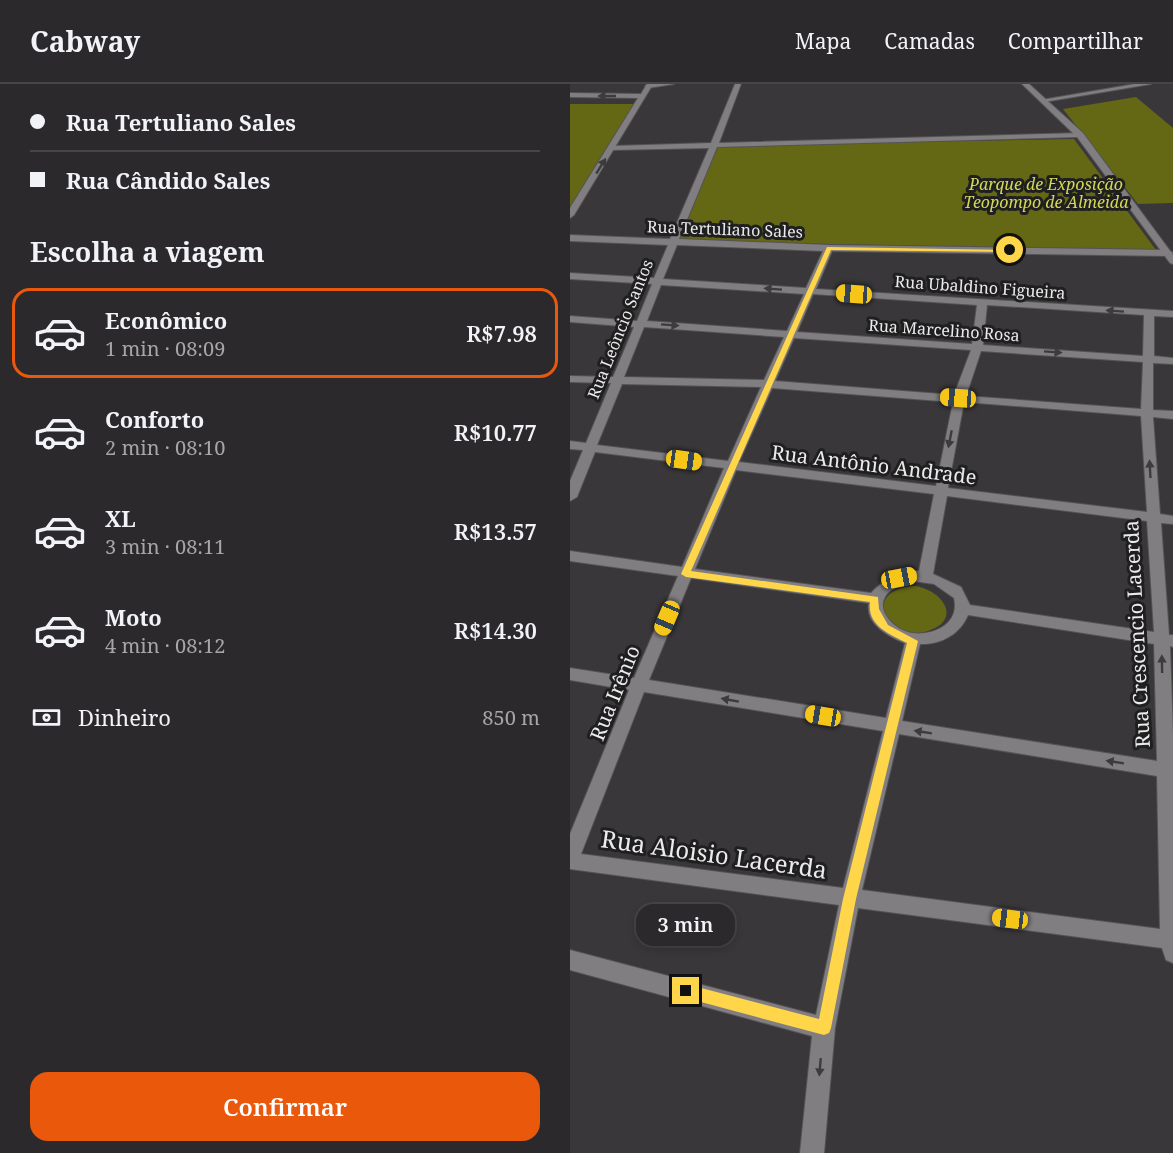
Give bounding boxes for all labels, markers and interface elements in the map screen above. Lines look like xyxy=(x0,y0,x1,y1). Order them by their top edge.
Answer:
text: Cabway xyxy=(30,22,140,60)
text: Mapa xyxy=(795,27,851,55)
text: Camadas xyxy=(884,27,975,55)
text: Compartilhar xyxy=(1008,27,1143,55)
one-way arrow xyxy=(598,91,617,101)
text: Rua Tertuliano Sales xyxy=(66,107,296,137)
one-way arrow xyxy=(596,158,607,174)
text: Rua Cândido Sales xyxy=(66,165,270,195)
park label: Parque de Exposição Teopompo de Almeida xyxy=(964,173,1129,213)
street label: Rua Tertuliano Sales xyxy=(647,215,803,243)
text: Escolha a viagem xyxy=(30,233,265,270)
route start xyxy=(996,236,1023,263)
street label: Rua Leôncio Santos xyxy=(582,256,658,402)
street label: Rua Ubaldino Figueira xyxy=(894,270,1066,304)
one-way arrow xyxy=(764,284,783,294)
car xyxy=(835,284,873,304)
text: Econômico xyxy=(105,305,227,335)
icon: car xyxy=(33,306,87,360)
one-way arrow xyxy=(1105,306,1124,316)
street label: Rua Marcelino Rosa xyxy=(868,314,1020,346)
text: R$7.98 xyxy=(466,318,537,348)
one-way arrow xyxy=(661,321,680,330)
text: 1 min · 08:09 xyxy=(105,335,225,362)
one-way arrow xyxy=(1044,348,1063,357)
car xyxy=(939,388,977,408)
text: Conforto xyxy=(105,404,204,434)
icon: car xyxy=(33,405,87,459)
text: R$10.77 xyxy=(454,417,537,447)
one-way arrow xyxy=(945,430,954,449)
text: 2 min · 08:10 xyxy=(105,434,225,461)
street label: Rua Antônio Andrade xyxy=(770,439,978,490)
car xyxy=(665,449,703,471)
one-way arrow xyxy=(1146,460,1155,479)
text: XL xyxy=(105,503,136,533)
icon: car xyxy=(33,504,87,558)
text: R$13.57 xyxy=(454,516,537,546)
street label: Rua Crescencio Lacerda xyxy=(1117,520,1156,748)
text: 3 min · 08:11 xyxy=(105,533,225,560)
car xyxy=(880,566,918,590)
car xyxy=(652,598,682,638)
text: Moto xyxy=(105,602,162,632)
icon: car xyxy=(33,603,87,657)
text: R$14.30 xyxy=(454,615,537,645)
text: 4 min · 08:12 xyxy=(105,632,225,659)
street label: Rua Irênio xyxy=(583,641,646,745)
one-way arrow xyxy=(1157,654,1167,673)
one-way arrow xyxy=(721,695,740,704)
icon: cash xyxy=(30,701,63,734)
text: Dinheiro xyxy=(78,702,171,732)
text: 850 m xyxy=(482,704,540,731)
car xyxy=(804,704,842,728)
one-way arrow xyxy=(913,728,932,737)
one-way arrow xyxy=(1106,758,1125,767)
street label: Rua Aloisio Lacerda xyxy=(599,821,829,886)
callout: 3 min xyxy=(636,904,736,946)
car xyxy=(991,908,1029,930)
text: 3 min xyxy=(658,911,713,938)
route end xyxy=(672,977,699,1004)
one-way arrow xyxy=(815,1058,825,1077)
button: Confirmar xyxy=(30,1072,540,1141)

